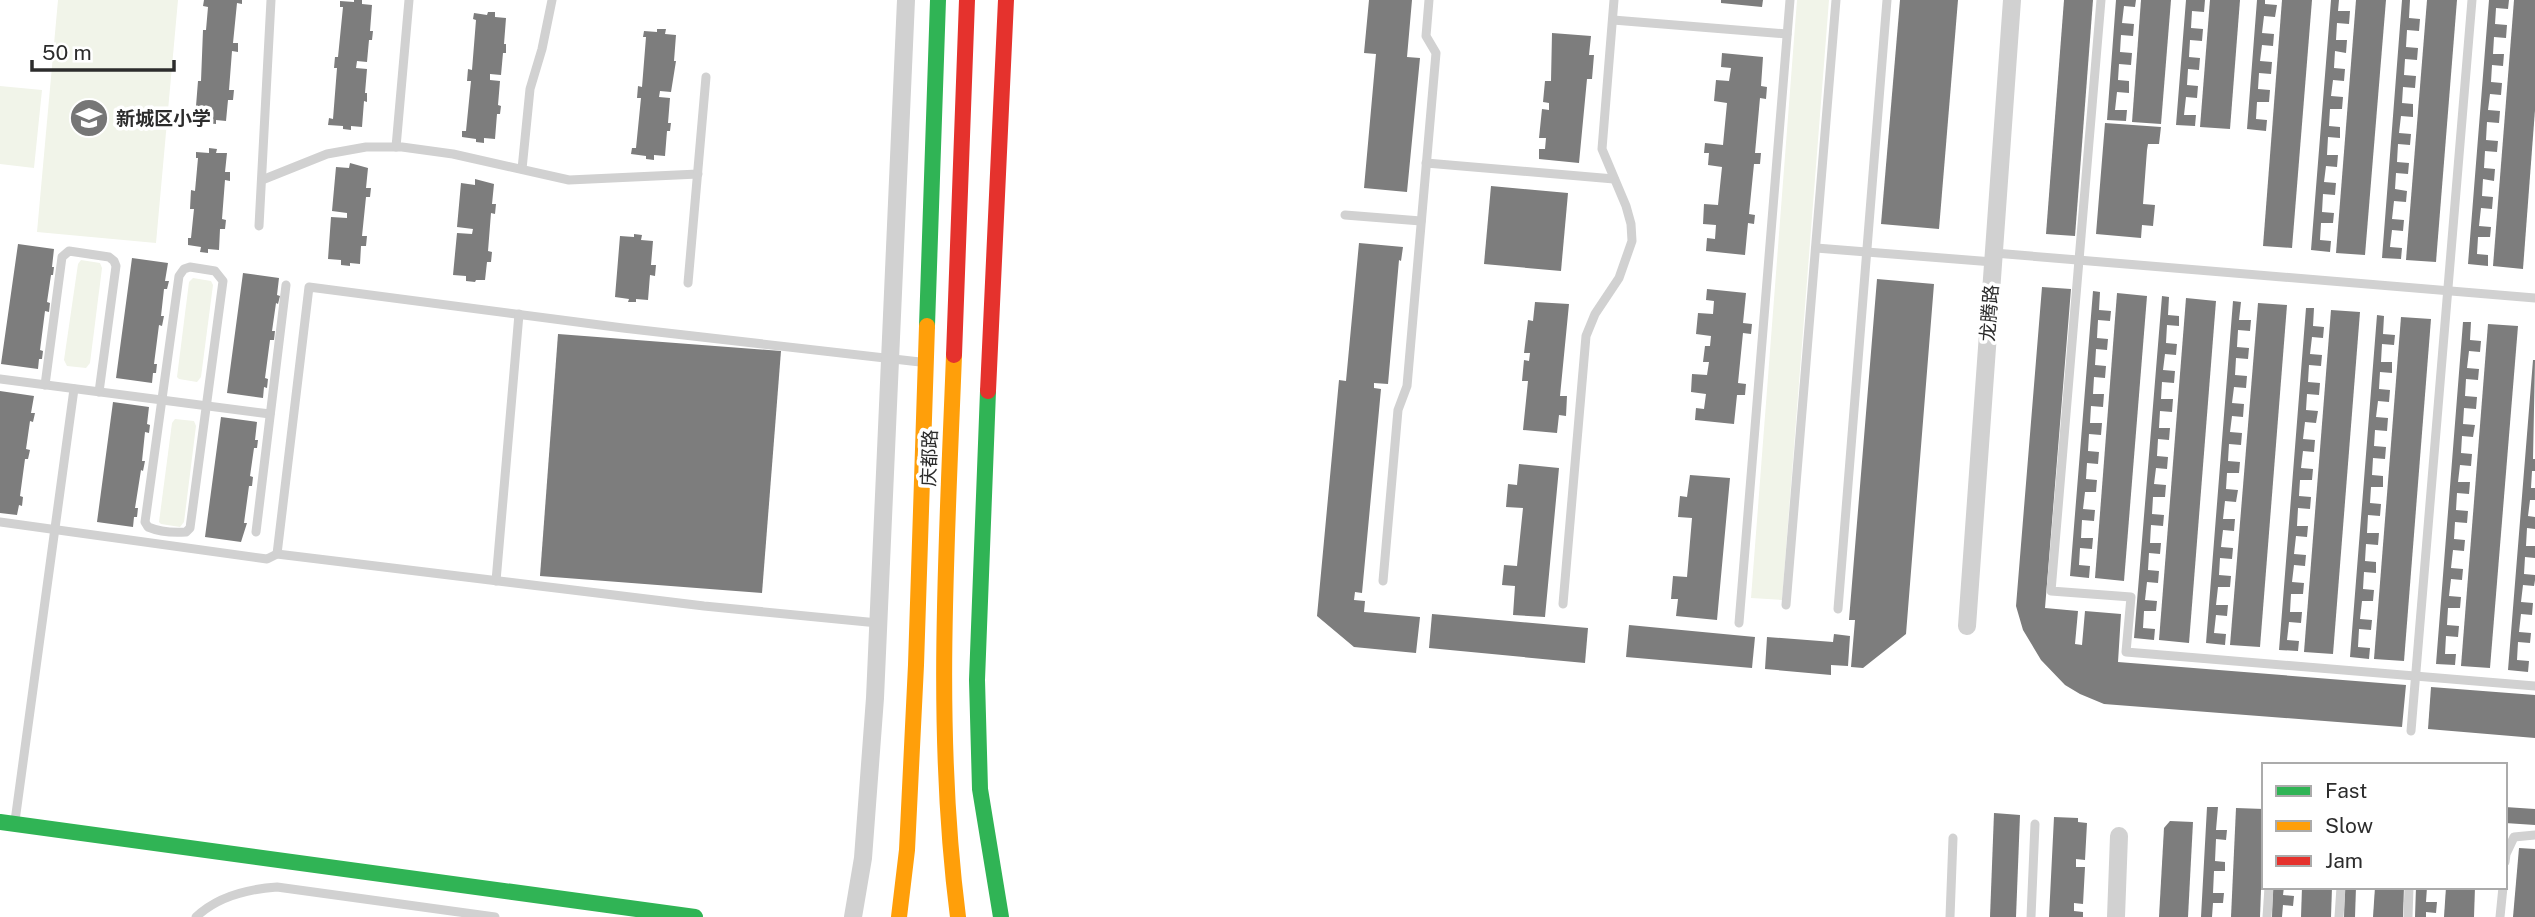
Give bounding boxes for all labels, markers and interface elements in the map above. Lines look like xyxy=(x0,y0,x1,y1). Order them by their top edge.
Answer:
scale bar xyxy=(32,28,173,72)
text: 50 m xyxy=(42,40,92,65)
school or university icon: 新城区小学 xyxy=(68,97,110,139)
place label: 新城区小学 xyxy=(116,107,211,129)
street label: 龙腾路 xyxy=(1976,284,2002,342)
street label: 庆都路 xyxy=(917,429,941,487)
legend xyxy=(2262,763,2507,889)
text: Fast xyxy=(2325,778,2367,803)
text: Slow xyxy=(2325,813,2373,838)
text: Jam xyxy=(2325,848,2363,873)

